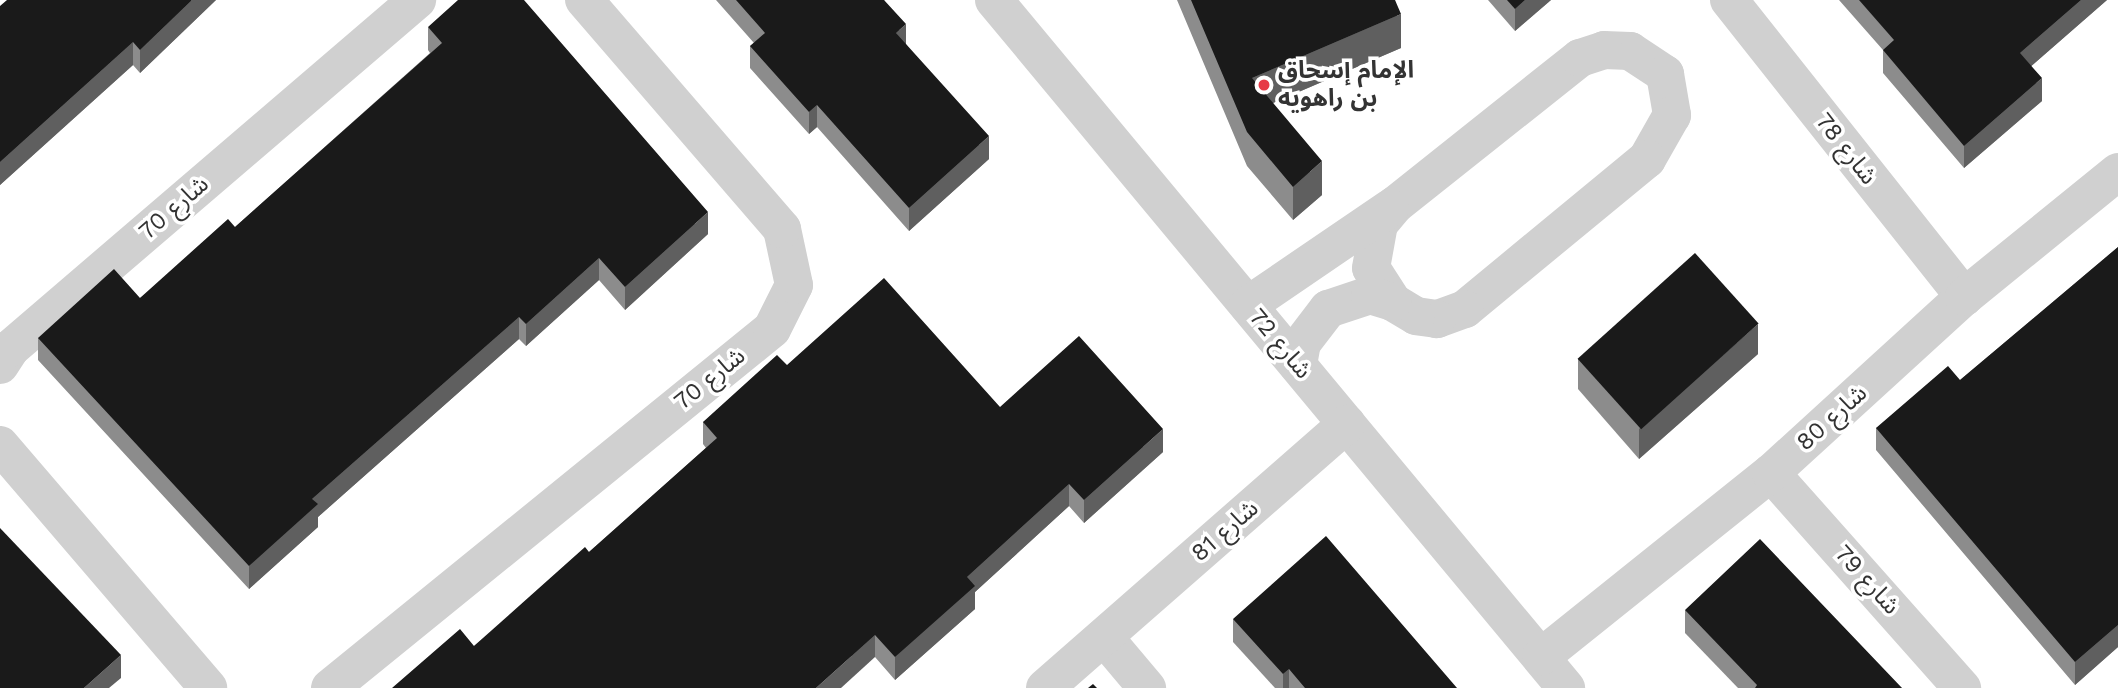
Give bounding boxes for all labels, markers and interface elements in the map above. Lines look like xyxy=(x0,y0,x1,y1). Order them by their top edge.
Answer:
place label: الإمام إسحاق بن راهويه xyxy=(1278,57,1414,113)
marker: الإمام إسحاق بن راهويه xyxy=(1256,77,1272,93)
street label: شارع 78 xyxy=(1809,108,1883,190)
street label: شارع 70 xyxy=(133,170,215,246)
street label: شارع 72 xyxy=(1242,303,1318,385)
street label: شارع 70 xyxy=(669,342,751,416)
street label: شارع 80 xyxy=(1791,379,1873,457)
street label: شارع 81 xyxy=(1186,494,1264,568)
street label: شارع 79 xyxy=(1828,539,1906,621)

